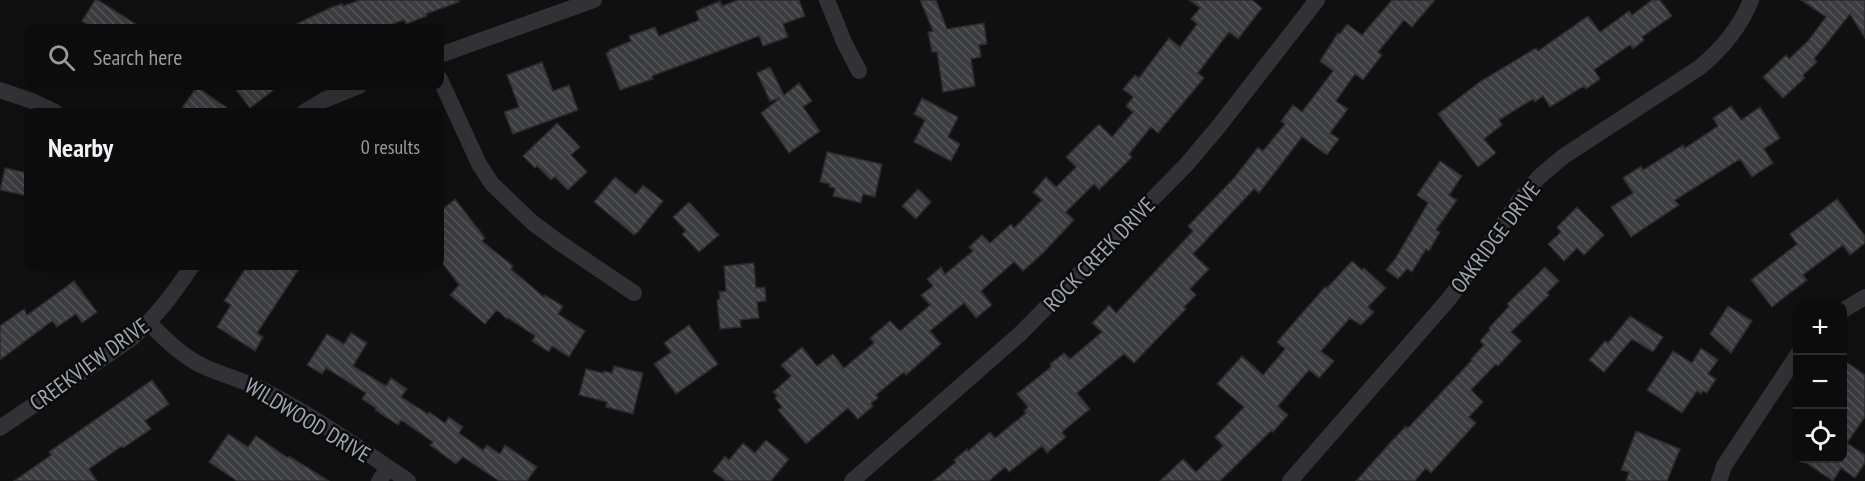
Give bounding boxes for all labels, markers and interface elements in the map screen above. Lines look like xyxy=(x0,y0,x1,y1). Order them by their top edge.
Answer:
search box xyxy=(24,24,444,90)
icon: search xyxy=(45,41,78,74)
text: Search here xyxy=(93,43,182,71)
text: Nearby xyxy=(48,131,113,164)
text: 0 results xyxy=(361,134,420,160)
street label: OAKRIDGE DRIVE xyxy=(1444,176,1546,298)
street label: ROCK CREEK DRIVE xyxy=(1037,191,1161,317)
map controls xyxy=(1793,301,1847,463)
button: + xyxy=(1793,301,1847,355)
street label: CREEKVIEW DRIVE xyxy=(24,311,154,417)
button: − xyxy=(1793,355,1847,409)
street label: WILDWOOD DRIVE xyxy=(240,371,376,469)
button: locate xyxy=(1793,409,1847,463)

